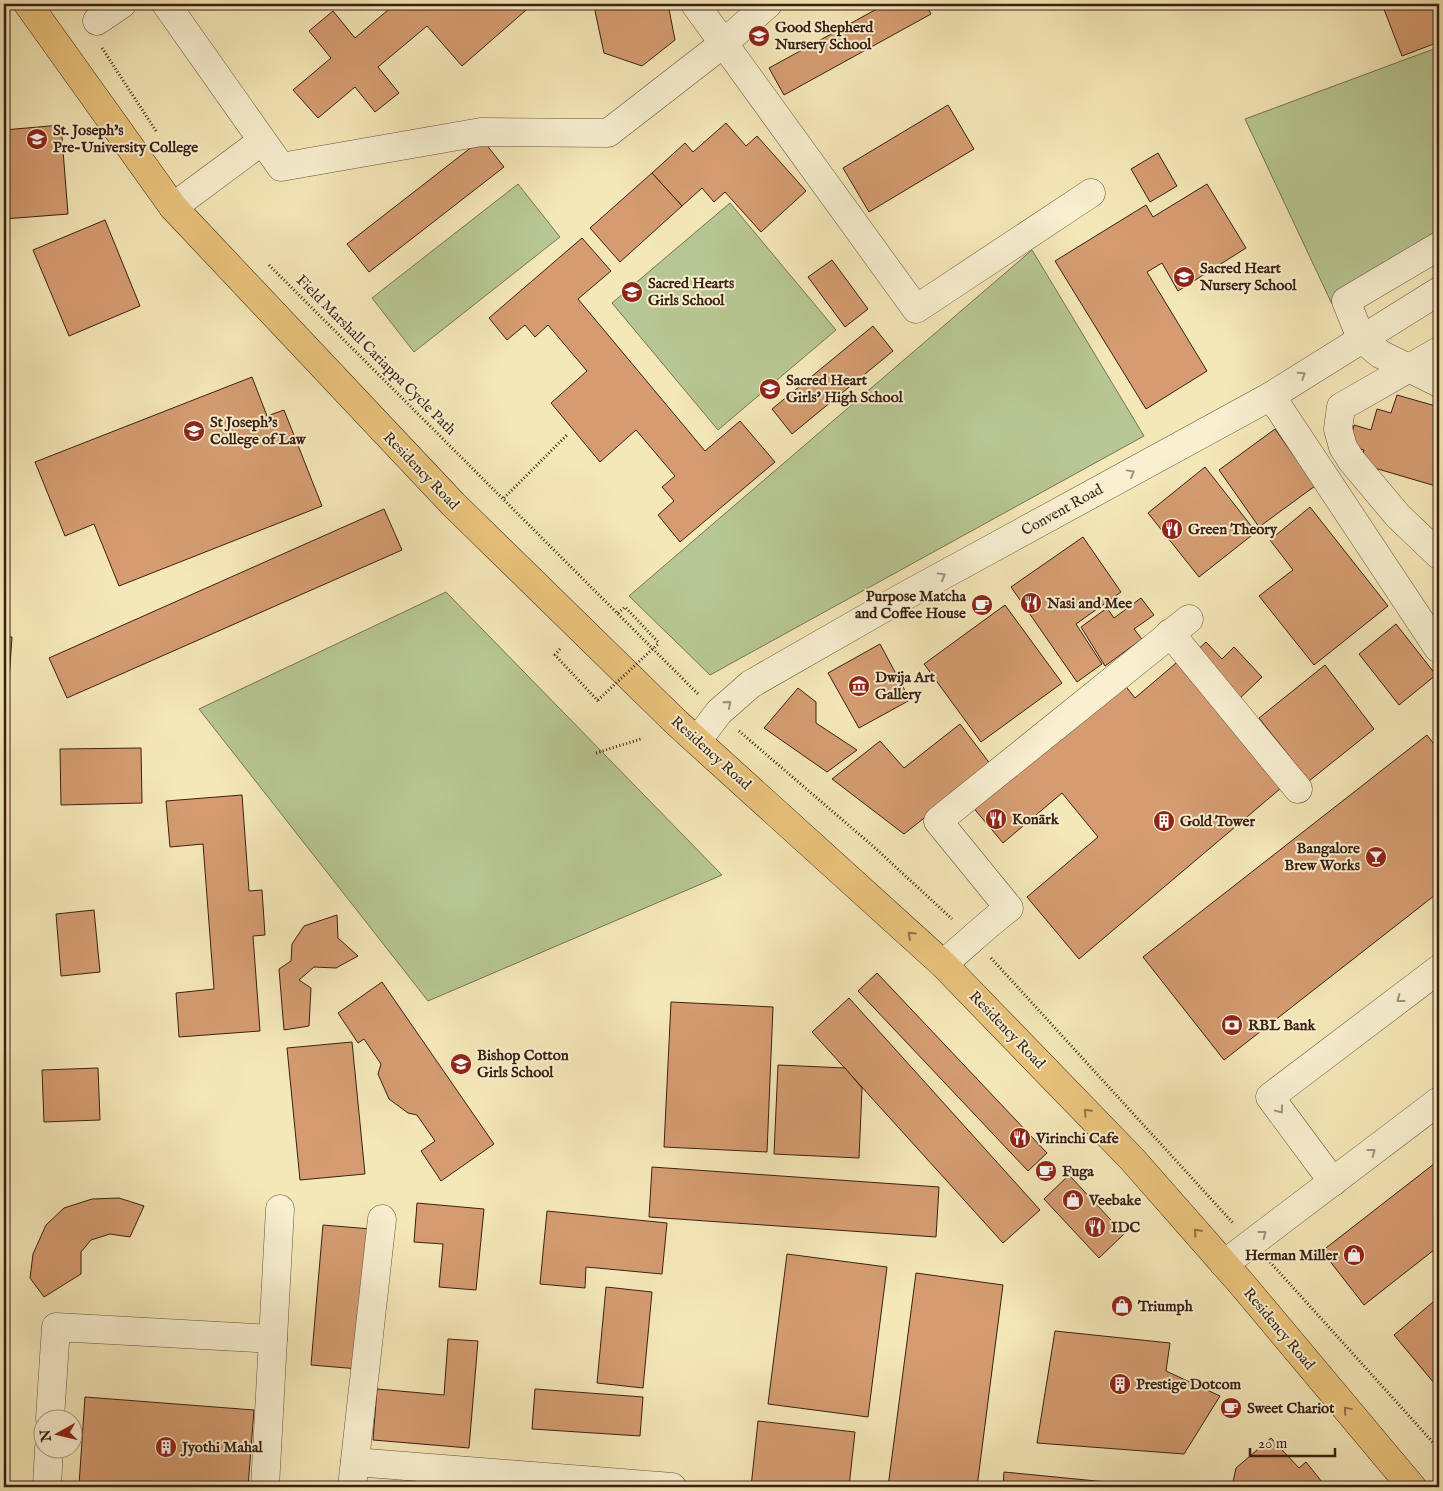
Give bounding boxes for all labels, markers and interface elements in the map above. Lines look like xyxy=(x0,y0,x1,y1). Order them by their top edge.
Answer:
place label: Good Shepherd Nursery School xyxy=(774,18,874,54)
school or university icon: Good Shepherd Nursery School xyxy=(747,24,771,48)
place label: St. Joseph's Pre-University College xyxy=(53,121,198,157)
school or university icon: St. Joseph's Pre-University College xyxy=(25,127,49,151)
place label: Sacred Heart Nursery School xyxy=(1199,259,1297,295)
school or university icon: Sacred Heart Nursery School xyxy=(1172,265,1196,289)
street label: Field Marshall Cariappa Cycle Path xyxy=(292,271,460,439)
place label: Sacred Hearts Girls School xyxy=(648,274,735,310)
school or university icon: Sacred Hearts Girls School xyxy=(620,280,644,304)
place label: Sacred Heart Girls' High School xyxy=(786,371,904,407)
one-way arrow xyxy=(1297,372,1306,382)
school or university icon: Sacred Heart Girls' High School xyxy=(758,377,782,401)
place label: St Joseph's College of Law xyxy=(210,413,307,449)
school or university icon: St Joseph's College of Law xyxy=(182,419,206,443)
street label: Residency Road xyxy=(379,428,464,515)
one-way arrow xyxy=(1125,469,1134,479)
street label: Convent Road xyxy=(1018,479,1107,540)
restaurant icon: Green Theory xyxy=(1160,517,1184,541)
place label: Green Theory xyxy=(1188,520,1278,539)
one-way arrow xyxy=(937,572,946,582)
place label: Purpose Matcha and Coffee House xyxy=(855,587,967,623)
restaurant icon: Nasi and Mee xyxy=(1019,591,1043,615)
cafe icon: Purpose Matcha and Coffee House xyxy=(970,593,994,617)
place label: Nasi and Mee xyxy=(1046,594,1132,613)
place label: Dwija Art Gallery xyxy=(875,668,936,704)
museum icon: Dwija Art Gallery xyxy=(847,674,871,698)
one-way arrow xyxy=(722,701,731,710)
street label: Residency Road xyxy=(667,712,756,795)
restaurant icon: Konārk xyxy=(984,807,1008,831)
building icon: Gold Tower xyxy=(1152,809,1176,833)
place label: Konārk xyxy=(1012,810,1060,829)
place label: Gold Tower xyxy=(1180,812,1255,831)
place label: Bangalore Brew Works xyxy=(1284,839,1361,875)
bar icon: Bangalore Brew Works xyxy=(1364,845,1388,869)
one-way arrow xyxy=(908,932,917,941)
street label: Residency Road xyxy=(965,987,1050,1074)
one-way arrow xyxy=(1397,993,1406,1001)
bank icon: RBL Bank xyxy=(1220,1013,1244,1037)
place label: RBL Bank xyxy=(1248,1016,1317,1035)
place label: Bishop Cotton Girls School xyxy=(477,1046,569,1082)
school or university icon: Bishop Cotton Girls School xyxy=(449,1052,473,1076)
one-way arrow xyxy=(1274,1104,1282,1113)
one-way arrow xyxy=(1084,1109,1093,1118)
restaurant icon: Virinchi Cafe xyxy=(1008,1126,1032,1150)
place label: Virinchi Cafe xyxy=(1035,1129,1119,1148)
one-way arrow xyxy=(1366,1149,1376,1158)
cafe icon: Fuga xyxy=(1034,1159,1058,1183)
place label: Fuga xyxy=(1062,1162,1094,1181)
shop icon: Veebake xyxy=(1061,1188,1085,1212)
place label: Veebake xyxy=(1088,1191,1141,1210)
restaurant icon: IDC xyxy=(1083,1215,1107,1239)
place label: IDC xyxy=(1111,1218,1140,1237)
one-way arrow xyxy=(1193,1229,1202,1238)
one-way arrow xyxy=(1257,1232,1266,1240)
shop icon: Herman Miller xyxy=(1342,1243,1366,1267)
place label: Herman Miller xyxy=(1245,1246,1338,1265)
street label: Residency Road xyxy=(1239,1284,1319,1375)
shop icon: Triumph xyxy=(1110,1294,1134,1318)
place label: Triumph xyxy=(1137,1297,1194,1316)
building icon: Prestige Dotcom xyxy=(1108,1372,1132,1396)
place label: Prestige Dotcom xyxy=(1136,1375,1242,1394)
cafe icon: Sweet Chariot xyxy=(1219,1396,1243,1420)
place label: Sweet Chariot xyxy=(1247,1399,1335,1418)
one-way arrow xyxy=(1344,1406,1353,1415)
north arrow xyxy=(32,1408,82,1458)
scale bar xyxy=(1250,1426,1336,1458)
text: N xyxy=(36,1428,56,1444)
text: 20 m xyxy=(1258,1434,1288,1453)
building icon: Jyothi Mahal xyxy=(154,1435,178,1459)
place label: Jyothi Mahal xyxy=(180,1438,263,1457)

